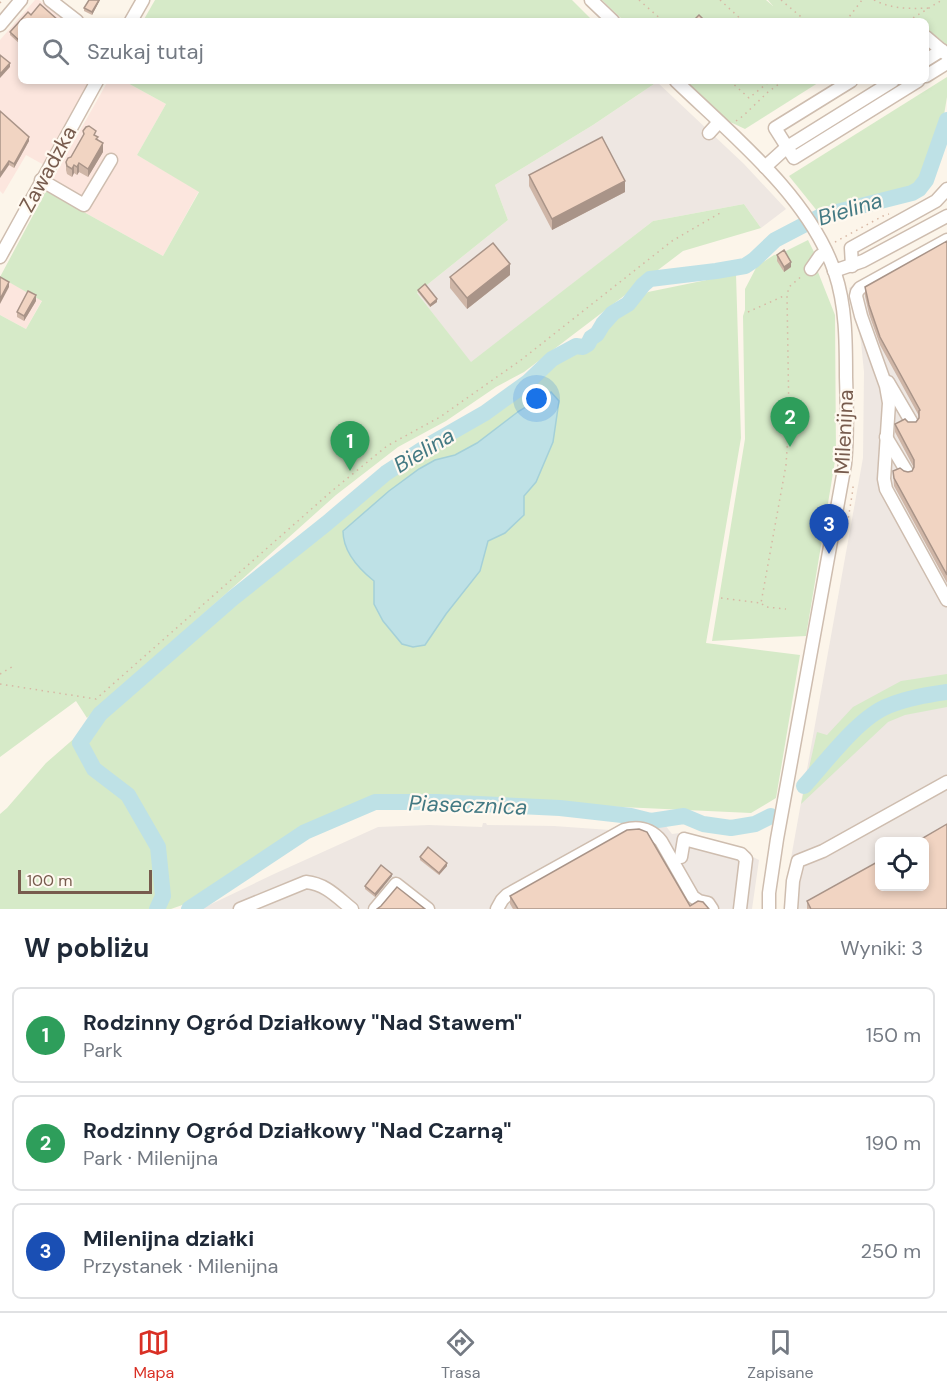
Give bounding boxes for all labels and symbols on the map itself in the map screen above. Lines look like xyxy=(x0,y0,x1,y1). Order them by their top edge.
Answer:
street label: Zawadzka xyxy=(13,121,83,217)
water label: Bielina xyxy=(814,185,886,233)
your location xyxy=(522,384,551,413)
street label: Milenijna xyxy=(828,389,860,475)
pin: 2 xyxy=(770,398,810,447)
water label: Bielina xyxy=(388,421,460,479)
pin: 1 xyxy=(330,422,370,471)
pin: 3 xyxy=(810,504,848,554)
water label: Piasecznica xyxy=(408,788,528,822)
scale bar xyxy=(18,867,152,894)

